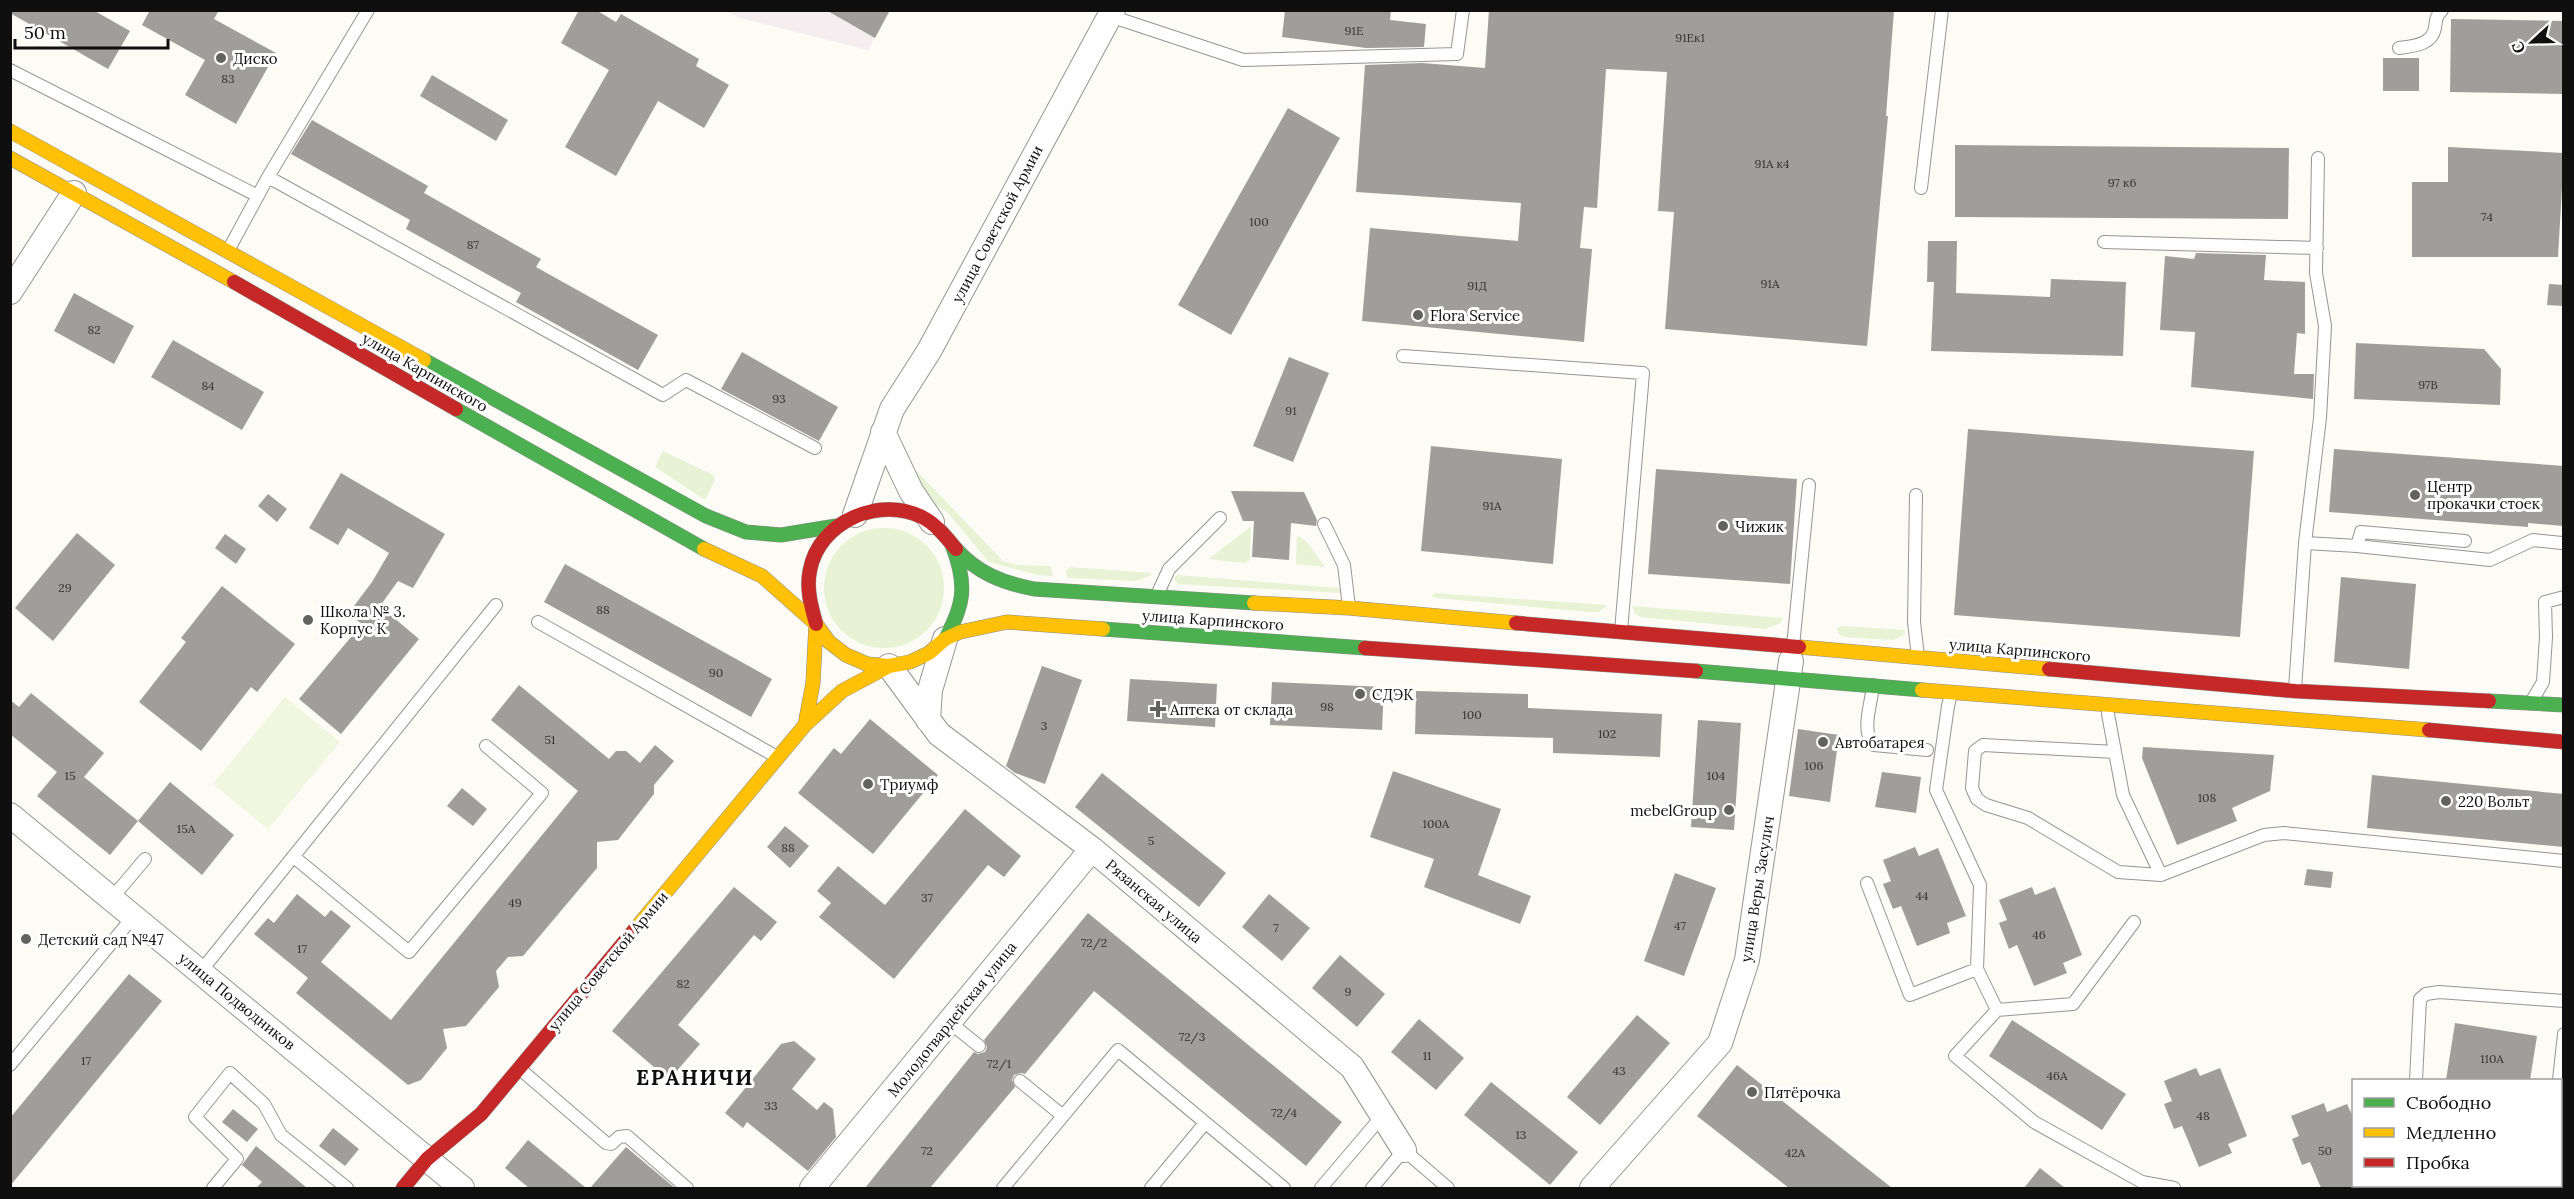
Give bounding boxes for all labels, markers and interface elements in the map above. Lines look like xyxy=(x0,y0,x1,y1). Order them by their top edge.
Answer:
scale bar xyxy=(15,12,168,50)
north arrow xyxy=(2502,12,2562,72)
text: 50 m xyxy=(24,21,66,44)
house number: 91Е xyxy=(1345,23,1363,38)
house number: 91Ек1 xyxy=(1675,30,1705,45)
text: С xyxy=(2507,39,2529,56)
place label: Диско xyxy=(233,49,278,68)
marker: Диско xyxy=(214,51,228,65)
house number: 83 xyxy=(221,71,235,86)
street label: улица Советской Армии xyxy=(947,142,1047,306)
house number: 91А к4 xyxy=(1754,156,1790,171)
house number: 97 к6 xyxy=(2108,175,2136,190)
house number: 74 xyxy=(2481,209,2493,224)
house number: 100 xyxy=(1249,214,1269,229)
house number: 87 xyxy=(467,237,480,252)
house number: 91А xyxy=(1761,276,1780,291)
house number: 91Д xyxy=(1467,278,1487,293)
place label: Flora Service xyxy=(1430,306,1520,325)
marker: Flora Service xyxy=(1411,308,1425,322)
house number: 82 xyxy=(87,322,101,337)
street label: улица Карпинского xyxy=(359,328,491,416)
house number: 97В xyxy=(2418,377,2438,392)
house number: 84 xyxy=(201,378,215,393)
house number: 93 xyxy=(772,391,786,406)
house number: 91 xyxy=(1285,403,1297,418)
place label: Центр прокачки стоек xyxy=(2427,477,2540,513)
marker: Центр прокачки стоек xyxy=(2408,488,2422,502)
house number: 91А xyxy=(1483,498,1502,513)
place label: Чижик xyxy=(1735,517,1784,536)
marker: Чижик xyxy=(1716,519,1730,533)
house number: 29 xyxy=(58,580,72,595)
place label: Школа № 3. Корпус К xyxy=(320,602,406,638)
house number: 88 xyxy=(596,602,610,617)
street label: улица Карпинского xyxy=(1141,606,1285,634)
marker: Школа № 3. Корпус К xyxy=(301,613,315,627)
street label: улица Карпинского xyxy=(1948,634,2092,666)
house number: 90 xyxy=(709,665,723,680)
place label: СДЭК xyxy=(1372,685,1414,704)
marker: СДЭК xyxy=(1353,687,1367,701)
house number: 98 xyxy=(1320,699,1334,714)
place label: Аптека от склада xyxy=(1169,700,1294,719)
marker: Аптека от склада xyxy=(1151,702,1165,716)
house number: 100 xyxy=(1462,707,1482,722)
house number: 3 xyxy=(1041,718,1048,733)
house number: 102 xyxy=(1598,726,1616,741)
house number: 51 xyxy=(545,732,555,747)
place label: Автобатарея xyxy=(1834,733,1925,752)
marker: Автобатарея xyxy=(1816,735,1830,749)
house number: 106 xyxy=(1805,758,1823,773)
house number: 15 xyxy=(65,768,75,783)
house number: 104 xyxy=(1707,768,1726,783)
place label: Триумф xyxy=(880,775,939,794)
marker: Триумф xyxy=(861,777,875,791)
house number: 108 xyxy=(2198,790,2217,805)
place label: 220 Вольт xyxy=(2458,792,2530,811)
marker: 220 Вольт xyxy=(2439,794,2453,808)
place label: mebelGroup xyxy=(1630,801,1717,820)
marker: mebelGroup xyxy=(1722,803,1736,817)
street label: улица Веры Засулич xyxy=(1736,814,1778,964)
house number: 100А xyxy=(1423,816,1450,831)
house number: 15А xyxy=(177,821,196,836)
house number: 5 xyxy=(1148,833,1154,848)
house number: 88 xyxy=(781,840,795,855)
street label: Рязанская улица xyxy=(1102,855,1206,947)
street label: улица Советской Армии xyxy=(544,887,672,1035)
house number: 44 xyxy=(1915,888,1929,903)
house number: 37 xyxy=(921,890,933,905)
house number: 49 xyxy=(508,895,522,910)
house number: 47 xyxy=(1674,918,1686,933)
house number: 7 xyxy=(1273,920,1279,935)
house number: 46 xyxy=(2032,927,2046,942)
place label: Детский сад №47 xyxy=(38,930,164,949)
marker: Детский сад №47 xyxy=(19,932,33,946)
house number: 72/2 xyxy=(1081,935,1107,951)
street label: Молодогвардейская улица xyxy=(883,937,1021,1100)
house number: 17 xyxy=(297,941,307,956)
street label: улица Подводников xyxy=(175,948,299,1054)
house number: 82 xyxy=(676,976,690,991)
house number: 9 xyxy=(1345,984,1352,999)
house number: 72/3 xyxy=(1179,1029,1206,1045)
house number: 11 xyxy=(1423,1048,1431,1063)
house number: 110А xyxy=(2480,1051,2504,1066)
house number: 17 xyxy=(81,1053,91,1068)
house number: 72/1 xyxy=(987,1056,1011,1072)
house number: 43 xyxy=(1612,1063,1626,1078)
district label: ЕРАНИЧИ xyxy=(636,1064,754,1091)
house number: 46А xyxy=(2047,1068,2068,1083)
legend xyxy=(2352,1079,2562,1187)
place label: Пятёрочка xyxy=(1764,1083,1841,1102)
marker: Пятёрочка xyxy=(1745,1085,1759,1099)
text: Свободно xyxy=(2406,1091,2491,1114)
house number: 33 xyxy=(764,1098,778,1113)
house number: 72/4 xyxy=(1271,1105,1297,1121)
house number: 48 xyxy=(2196,1108,2210,1123)
text: Медленно xyxy=(2406,1121,2496,1144)
house number: 13 xyxy=(1515,1127,1527,1142)
house number: 72 xyxy=(921,1143,933,1158)
house number: 50 xyxy=(2318,1143,2332,1158)
house number: 42А xyxy=(1785,1145,1806,1160)
text: Пробка xyxy=(2406,1151,2470,1174)

